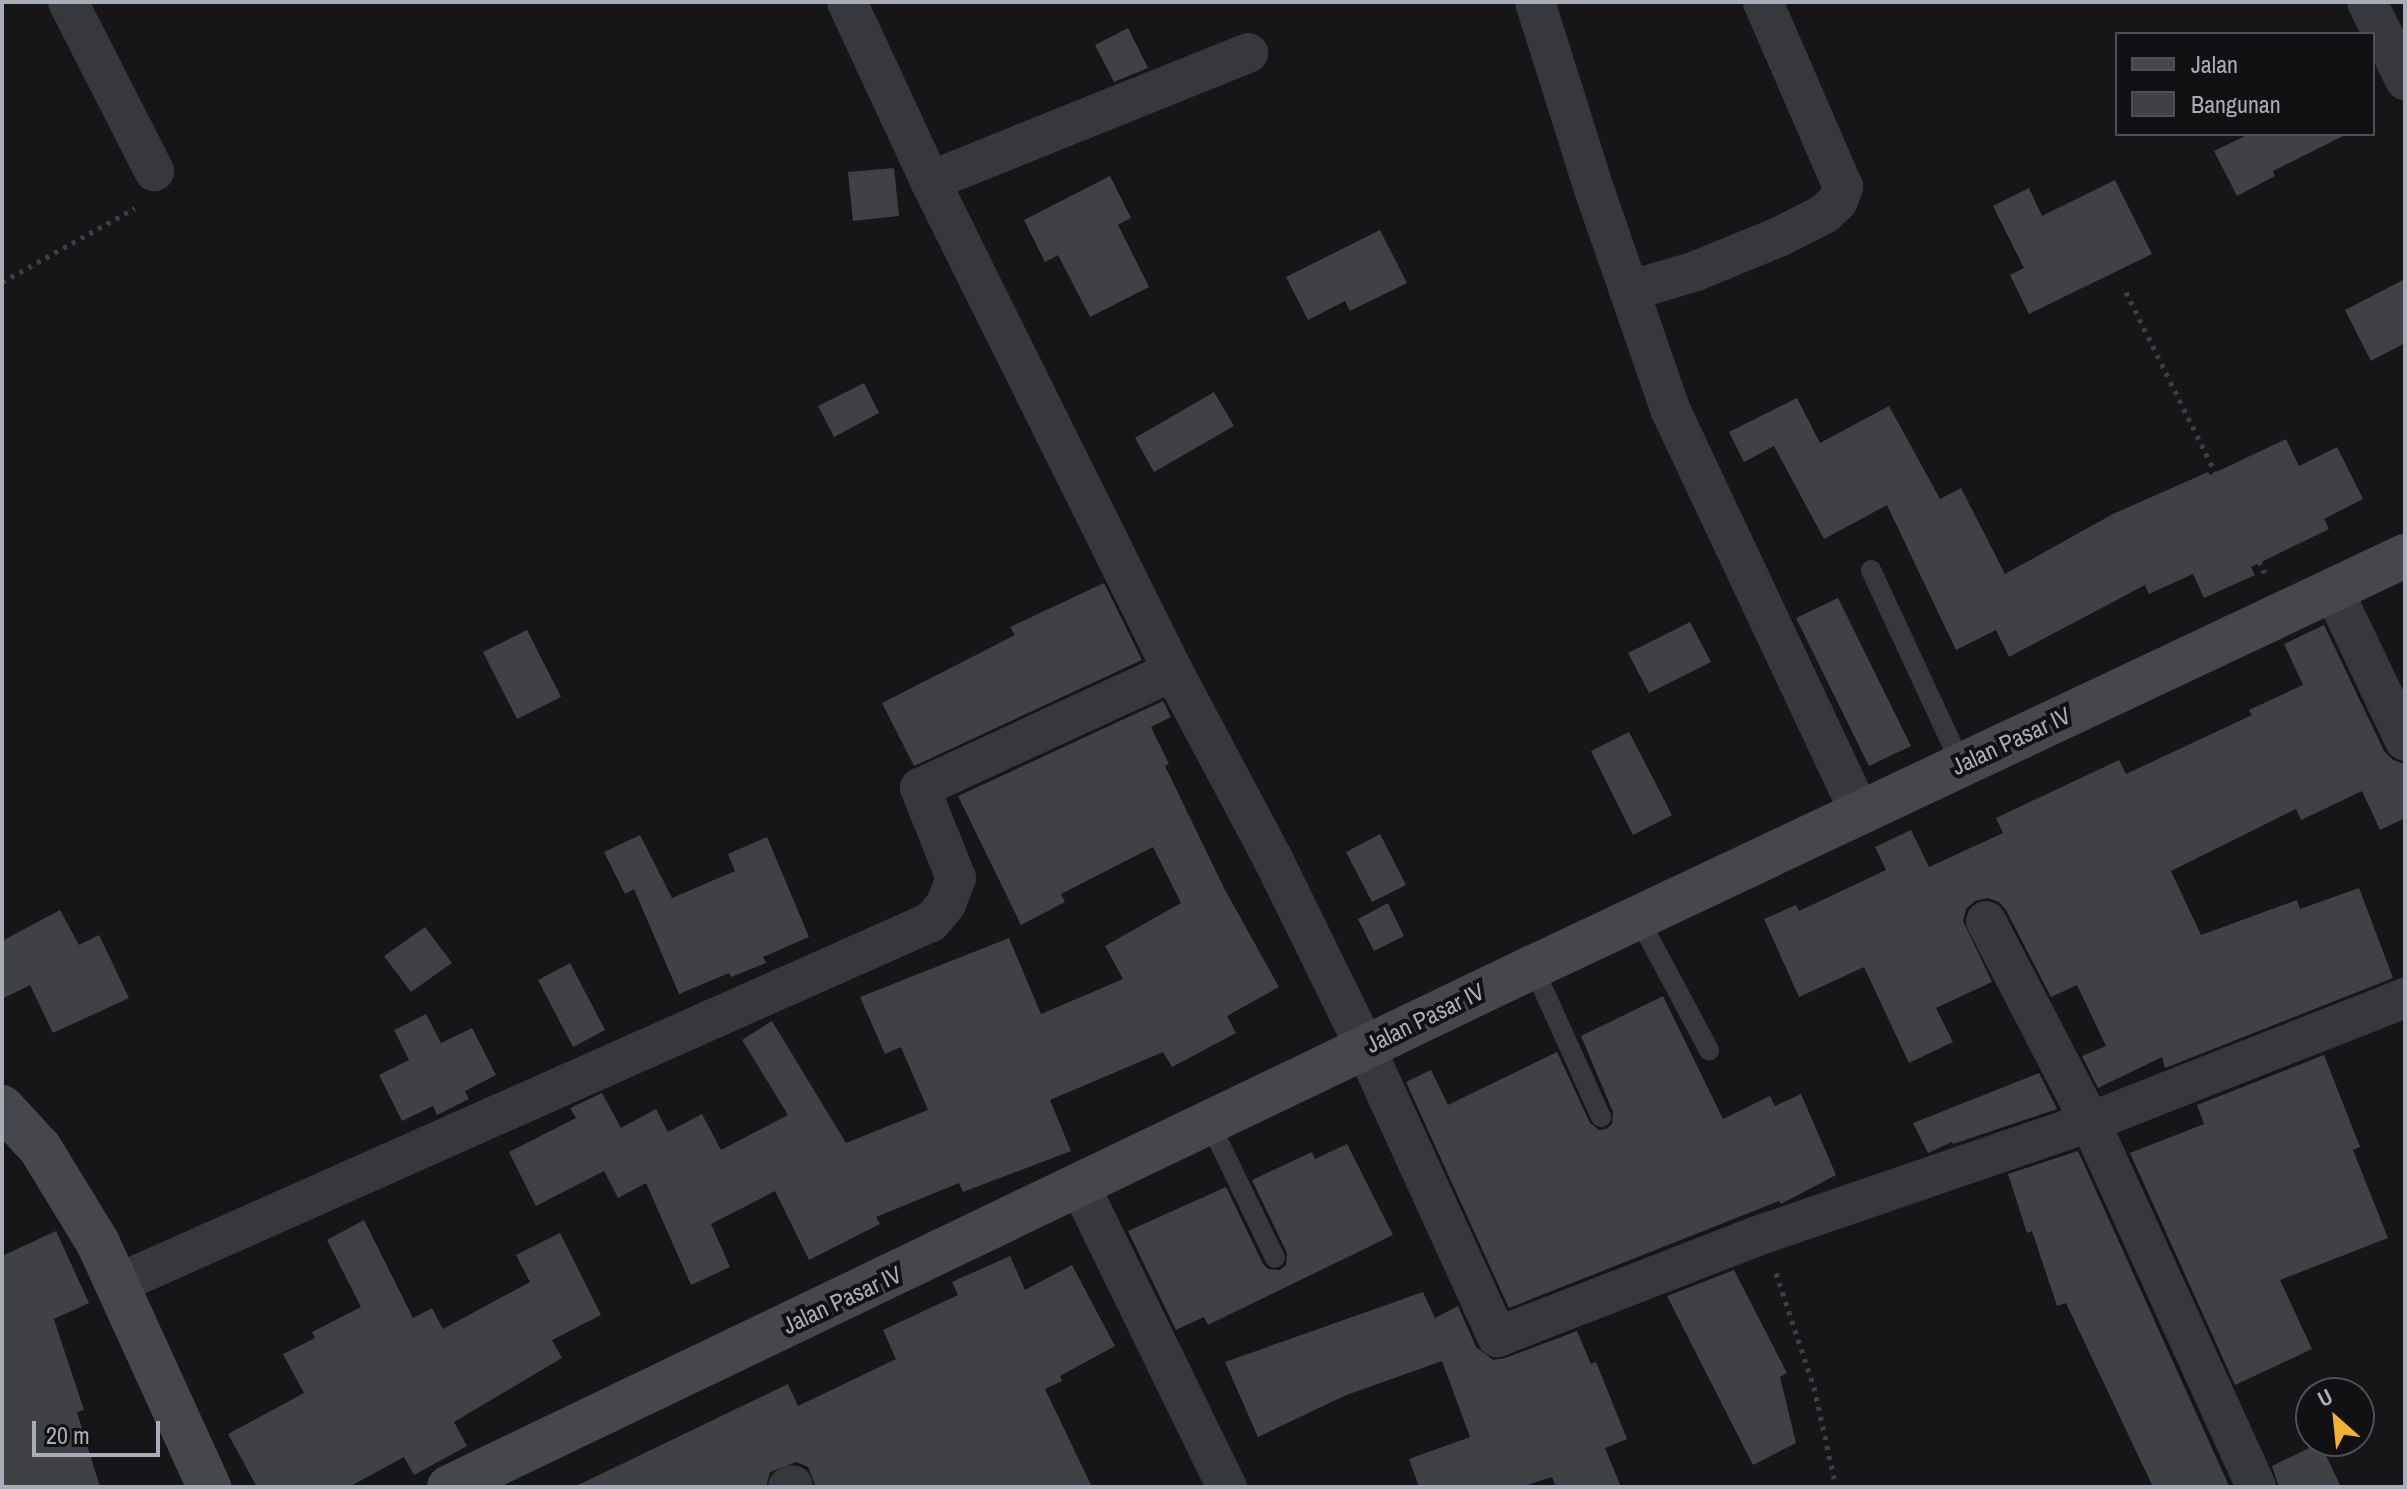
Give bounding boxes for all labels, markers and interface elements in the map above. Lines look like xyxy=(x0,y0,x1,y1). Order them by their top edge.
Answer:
legend xyxy=(2115,32,2375,136)
text: Jalan xyxy=(2191,48,2238,80)
text: Bangunan xyxy=(2191,88,2281,120)
street label: Jalan Pasar IV xyxy=(1947,701,2075,781)
street label: Jalan Pasar IV xyxy=(1361,977,1489,1059)
street label: Jalan Pasar IV xyxy=(778,1260,906,1340)
north arrow xyxy=(2295,1377,2375,1457)
text: U xyxy=(2312,1381,2338,1414)
scale bar xyxy=(36,1405,164,1455)
text: 20 m xyxy=(46,1419,90,1451)

